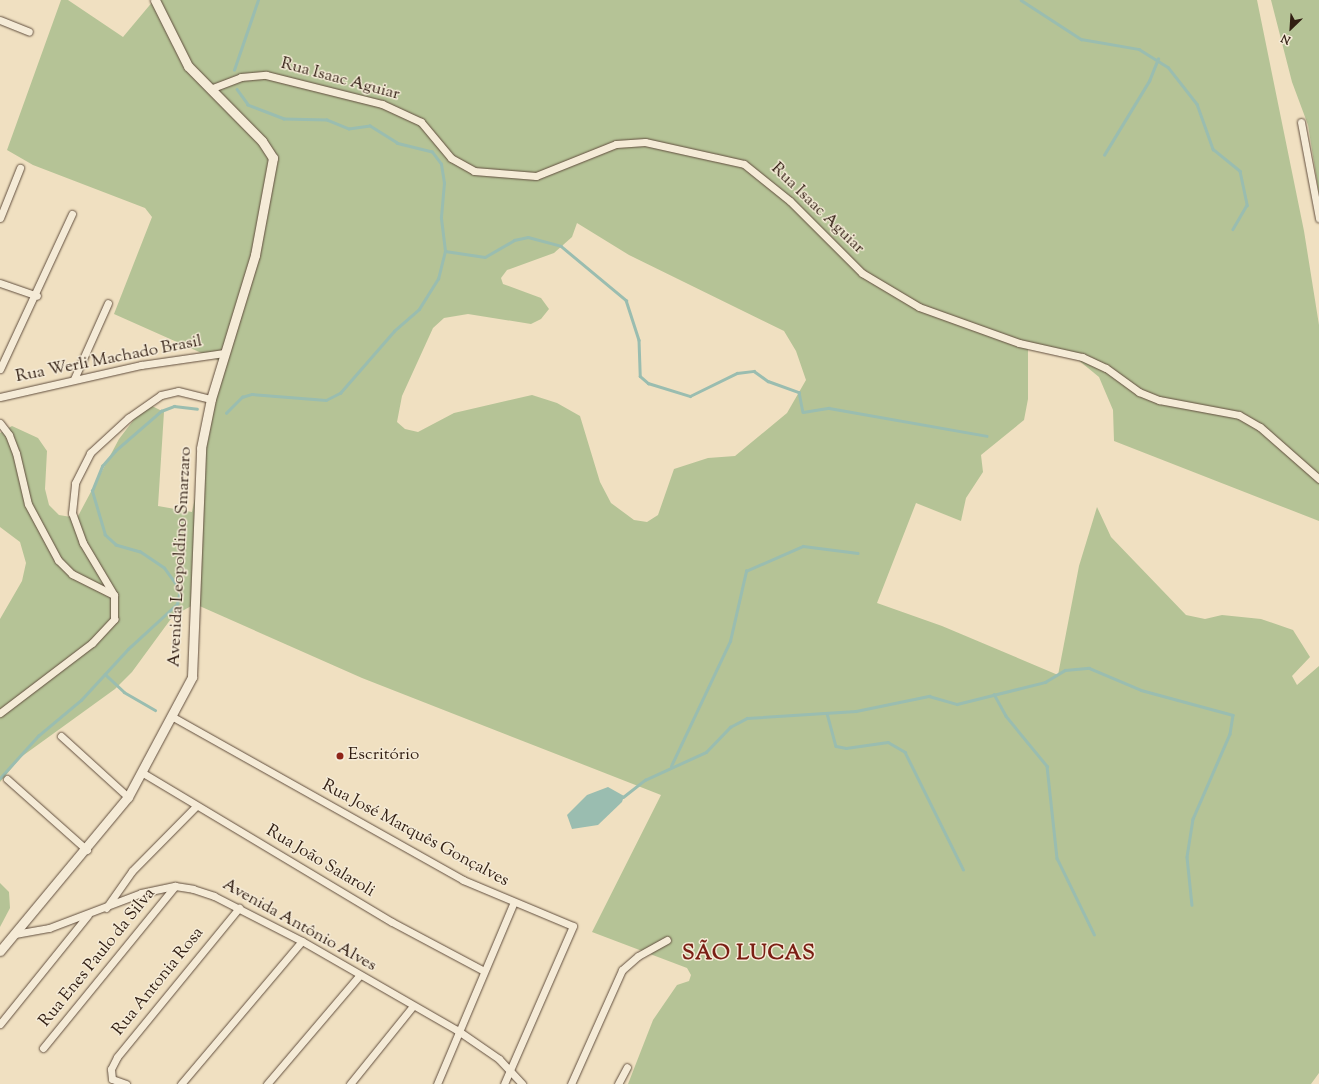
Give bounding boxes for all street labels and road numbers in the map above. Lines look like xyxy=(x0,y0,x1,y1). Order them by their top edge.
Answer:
street label: Rua Isaac Aguiar xyxy=(278,54,402,106)
street label: Rua Isaac Aguiar xyxy=(766,159,868,259)
street label: Rua Werli Machado Brasil xyxy=(14,332,204,388)
street label: Avenida Leopoldino Smarzaro xyxy=(165,446,197,668)
street label: Rua José Marquês Gonçalves xyxy=(318,776,512,892)
street label: Rua João Salaroli xyxy=(262,822,378,902)
street label: Avenida Antônio Alves xyxy=(218,875,380,977)
street label: Rua Enes Paulo da Silva xyxy=(36,884,160,1032)
street label: Rua Antonia Rosa xyxy=(109,924,209,1040)

